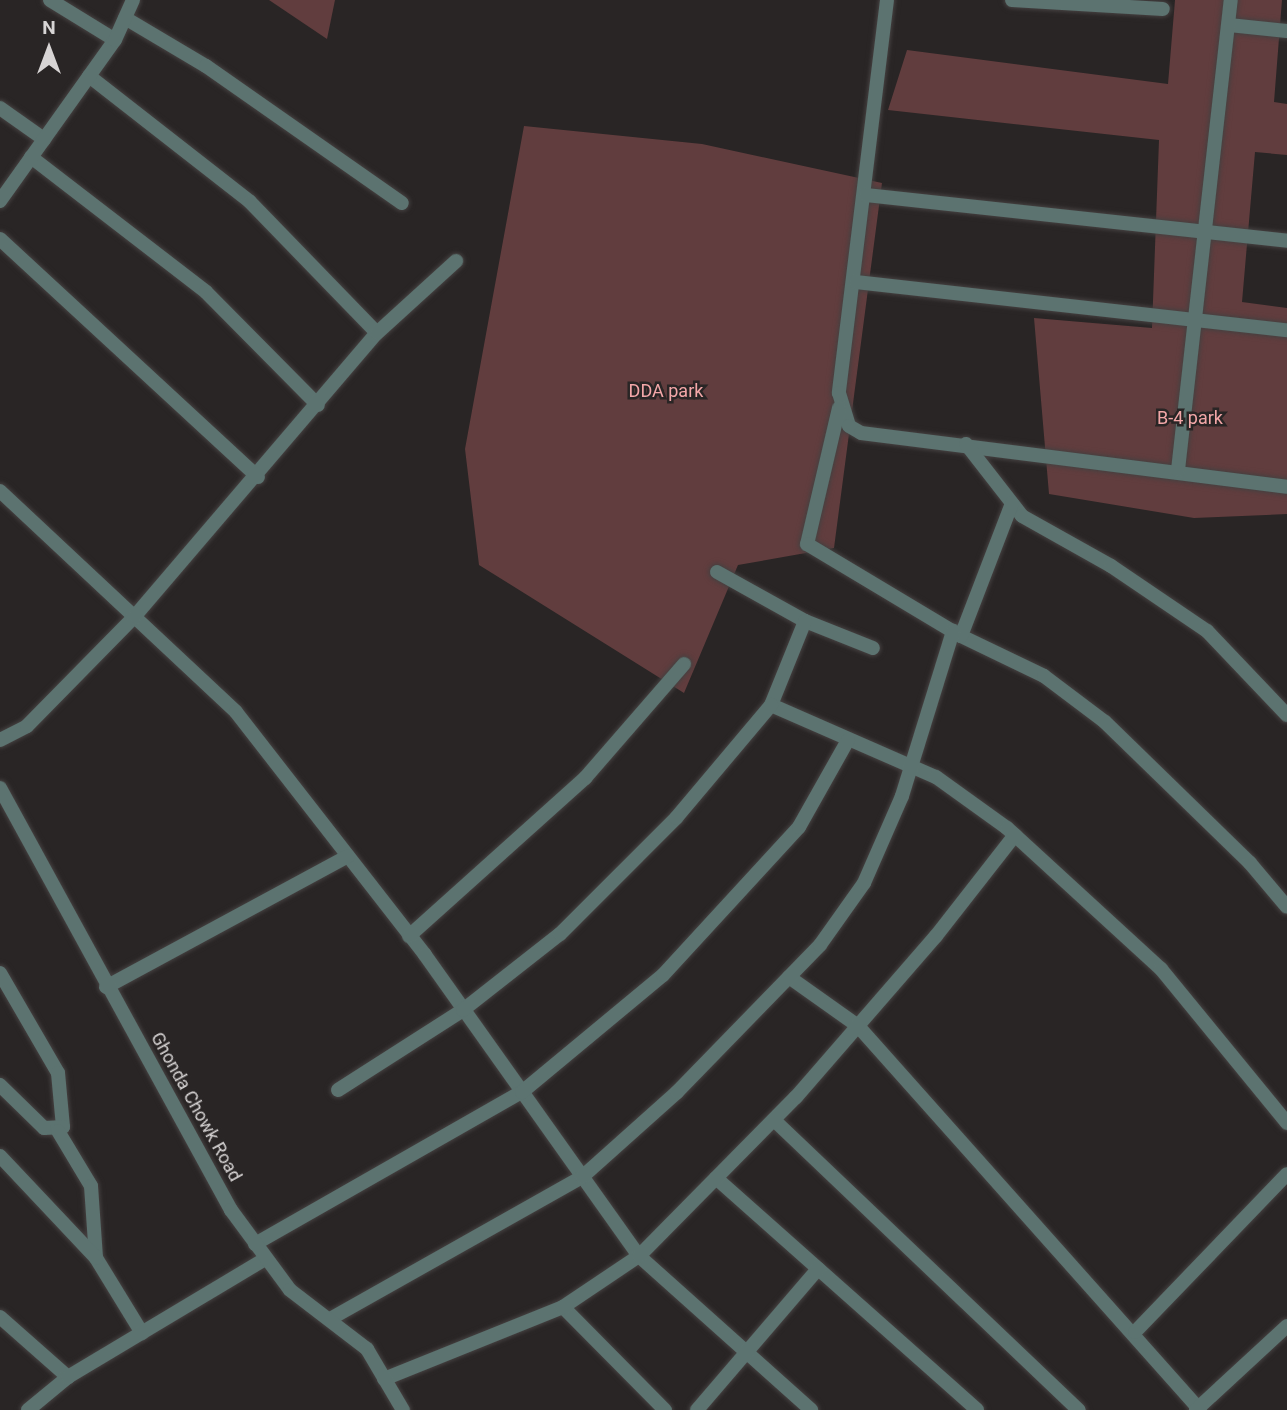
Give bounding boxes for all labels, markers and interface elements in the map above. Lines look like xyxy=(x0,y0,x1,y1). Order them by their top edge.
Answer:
north arrow xyxy=(14,14,84,84)
text: N xyxy=(42,16,56,39)
park label: DDA park xyxy=(629,380,703,402)
park label: B-4 park xyxy=(1157,407,1223,429)
street label: Ghonda Chowk Road xyxy=(146,1029,246,1185)

